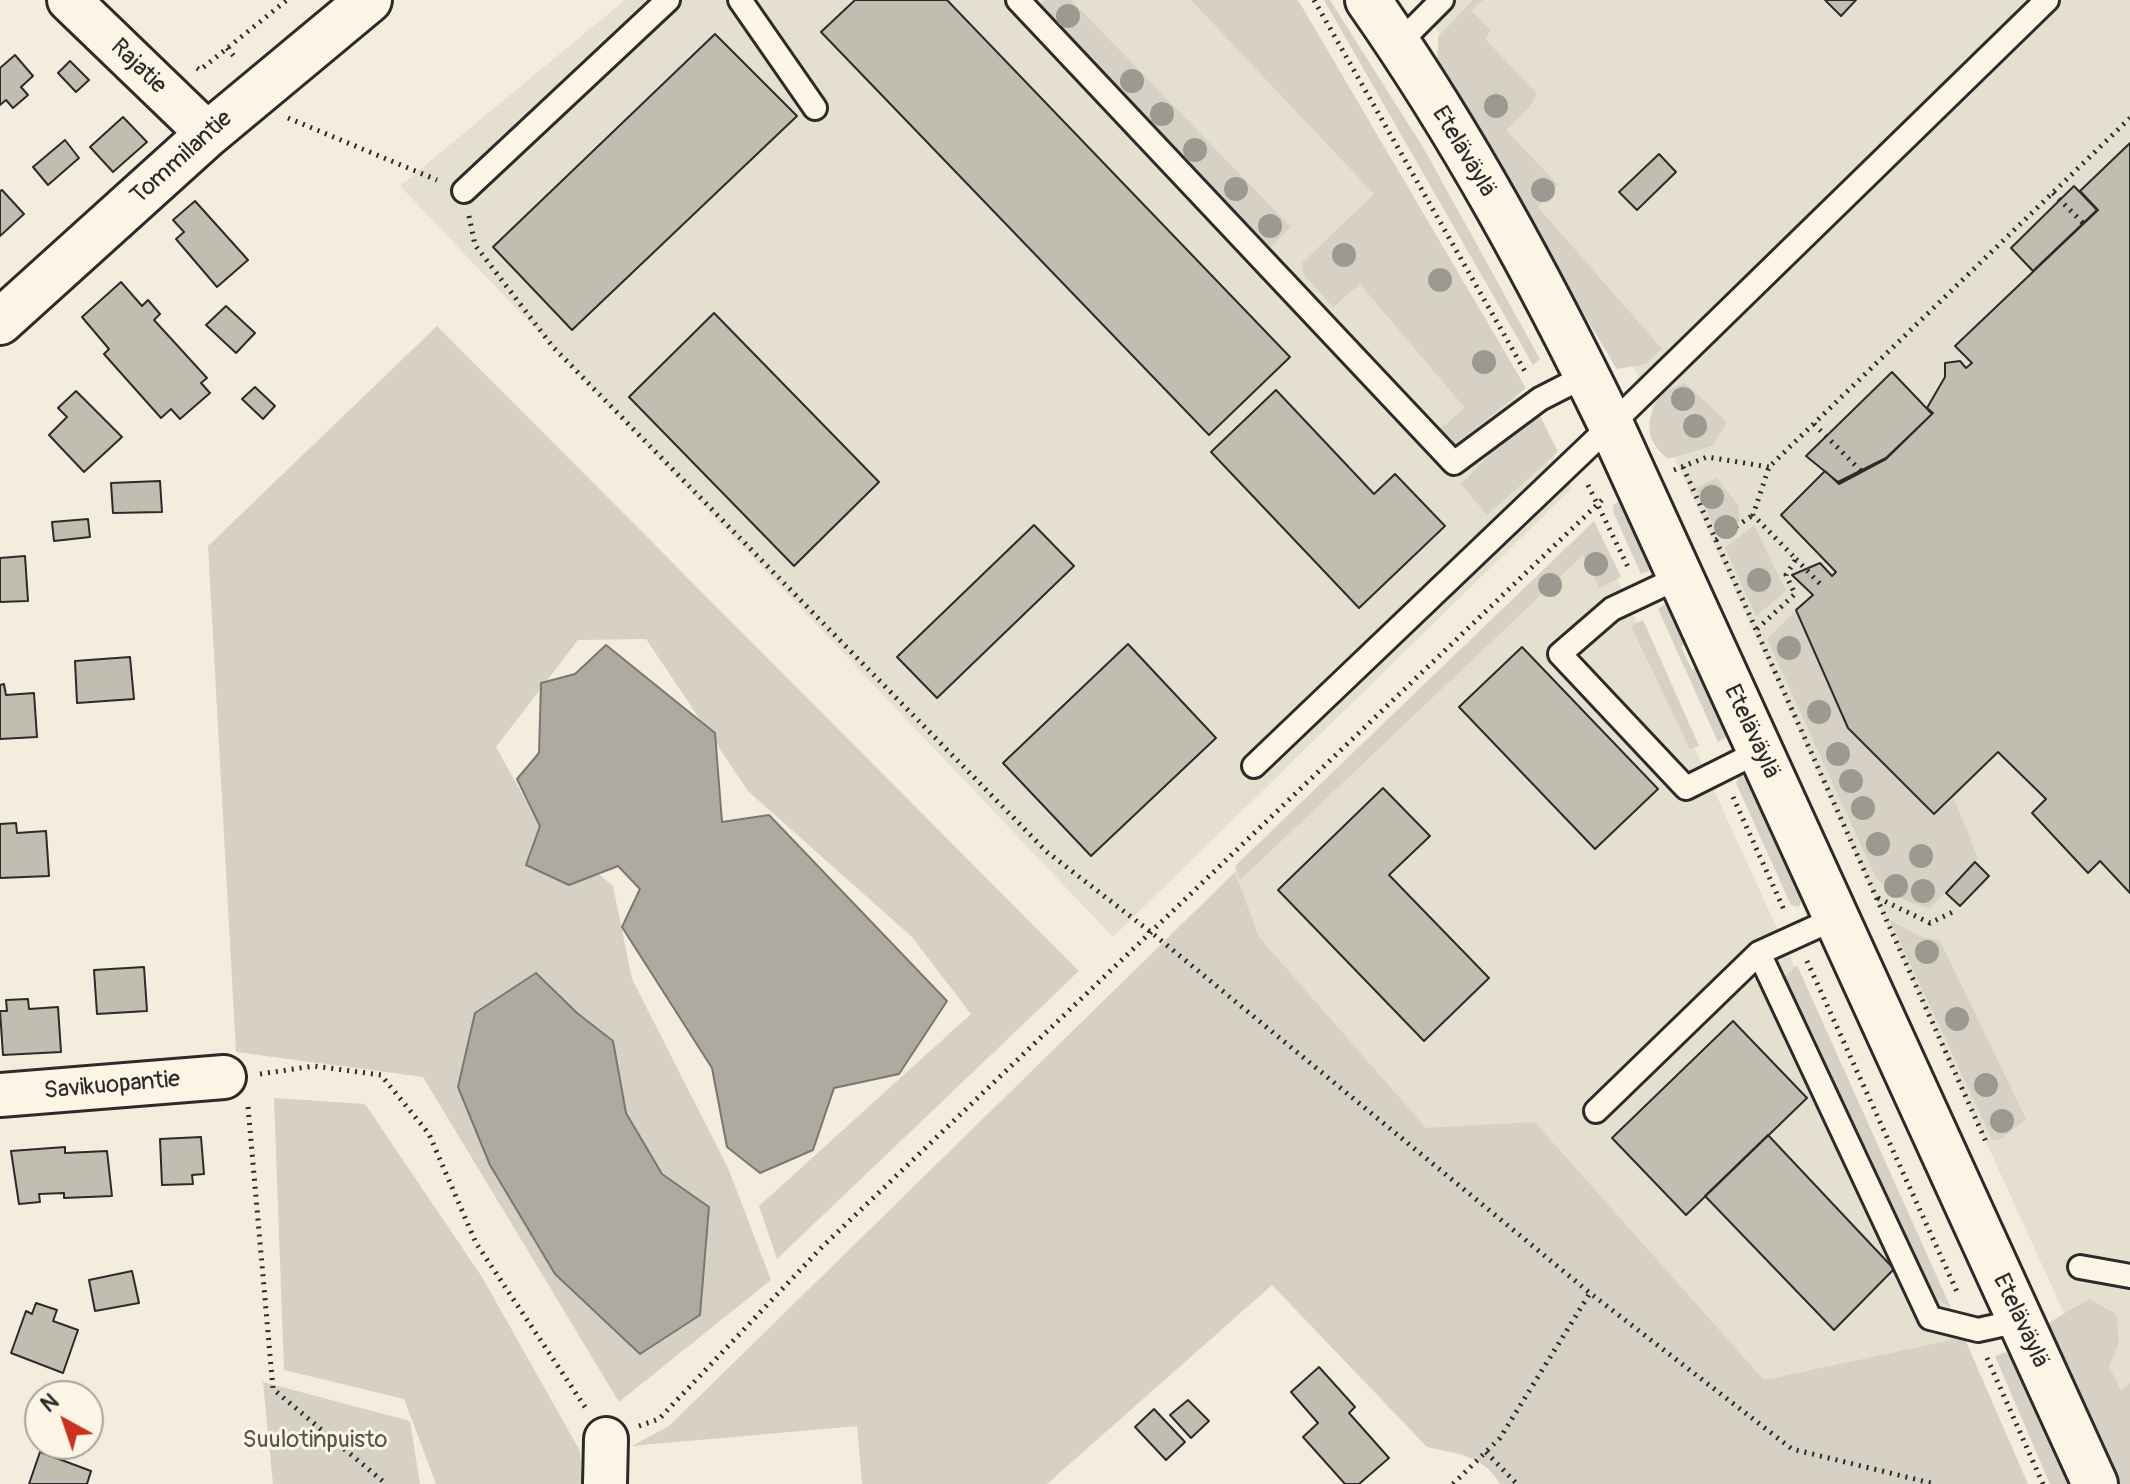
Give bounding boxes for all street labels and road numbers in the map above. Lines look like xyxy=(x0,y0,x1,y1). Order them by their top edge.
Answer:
street label: Rajatie xyxy=(104,33,172,101)
street label: Eteläväylä xyxy=(1425,101,1501,203)
street label: Tommilantie xyxy=(125,105,239,211)
street label: Eteläväylä xyxy=(1717,680,1785,784)
street label: Savikuopantie xyxy=(43,1066,181,1106)
street label: Eteläväylä xyxy=(1986,1269,2054,1373)

